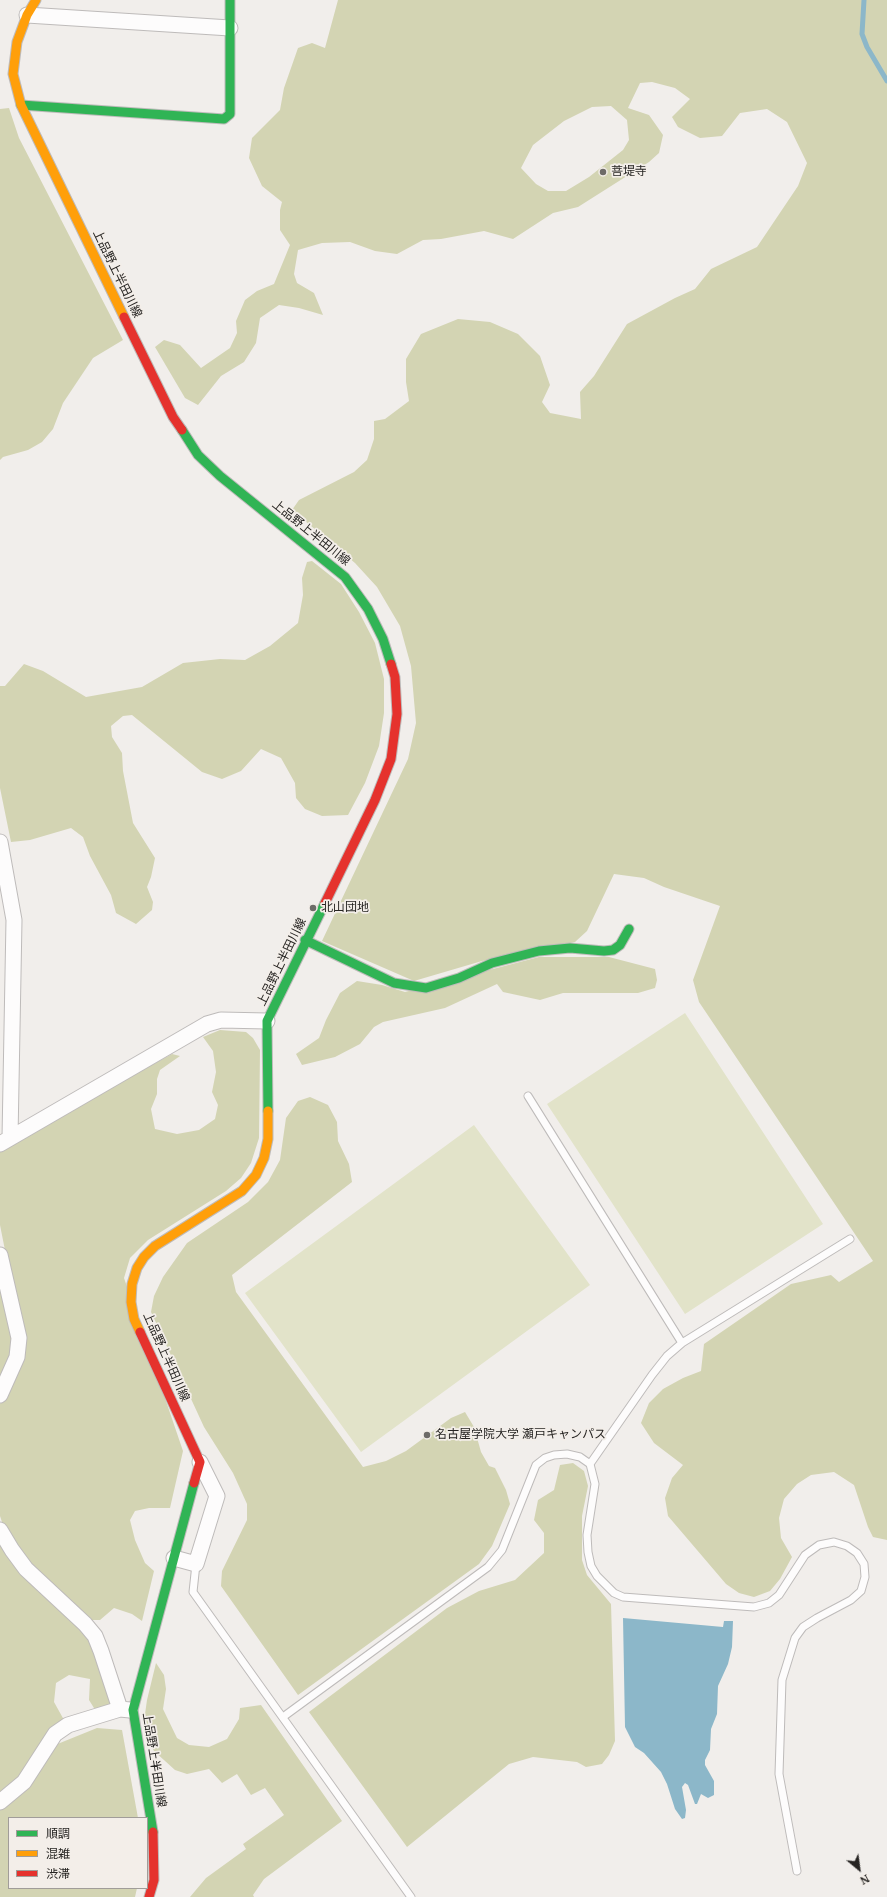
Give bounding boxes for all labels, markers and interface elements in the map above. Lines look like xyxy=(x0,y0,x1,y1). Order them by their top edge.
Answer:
place label: 菩堤寺 xyxy=(611,165,647,179)
marker: 菩堤寺 xyxy=(598,167,608,177)
street label: 上品野上半田川線 xyxy=(89,228,145,320)
street label: 上品野上半田川線 xyxy=(269,497,353,569)
place label: 北山団地 xyxy=(321,901,369,915)
marker: 北山団地 xyxy=(308,903,318,913)
street label: 上品野上半田川線 xyxy=(254,916,310,1008)
street label: 上品野上半田川線 xyxy=(140,1310,192,1404)
place label: 名古屋学院大学 瀬戸キャンパス xyxy=(435,1428,606,1442)
marker: 名古屋学院大学 瀬戸キャンパス xyxy=(422,1430,432,1440)
street label: 上品野上半田川線 xyxy=(139,1711,169,1809)
legend xyxy=(8,1817,148,1889)
text: 順調 xyxy=(46,1825,70,1842)
text: 混雑 xyxy=(46,1845,70,1862)
north arrow xyxy=(839,1849,879,1889)
text: 渋滞 xyxy=(46,1865,70,1882)
text: N xyxy=(858,1871,872,1889)

